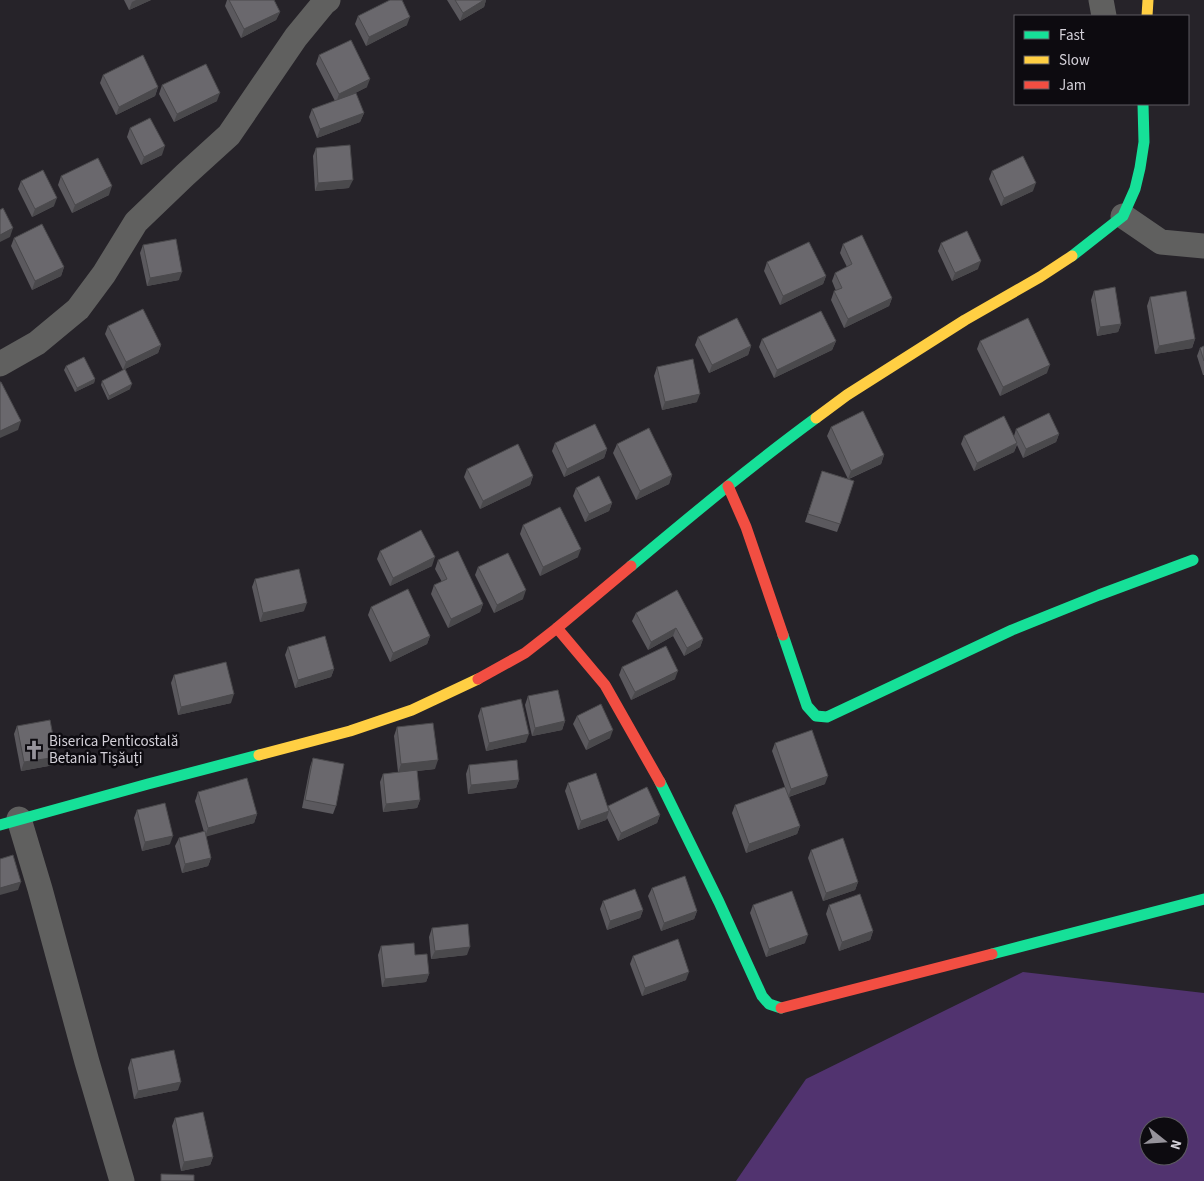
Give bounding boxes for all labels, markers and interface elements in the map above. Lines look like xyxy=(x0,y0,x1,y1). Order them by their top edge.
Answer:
legend xyxy=(1014,15,1189,105)
text: Fast xyxy=(1059,25,1085,46)
text: Slow xyxy=(1059,50,1090,71)
text: Jam xyxy=(1059,75,1086,96)
place label: Biserica Penticostală Betania Tișăuți xyxy=(49,731,178,769)
church icon: Biserica Penticostală Betania Tișăuți xyxy=(23,739,45,761)
north arrow xyxy=(1139,1116,1189,1166)
text: N xyxy=(1165,1137,1186,1152)

